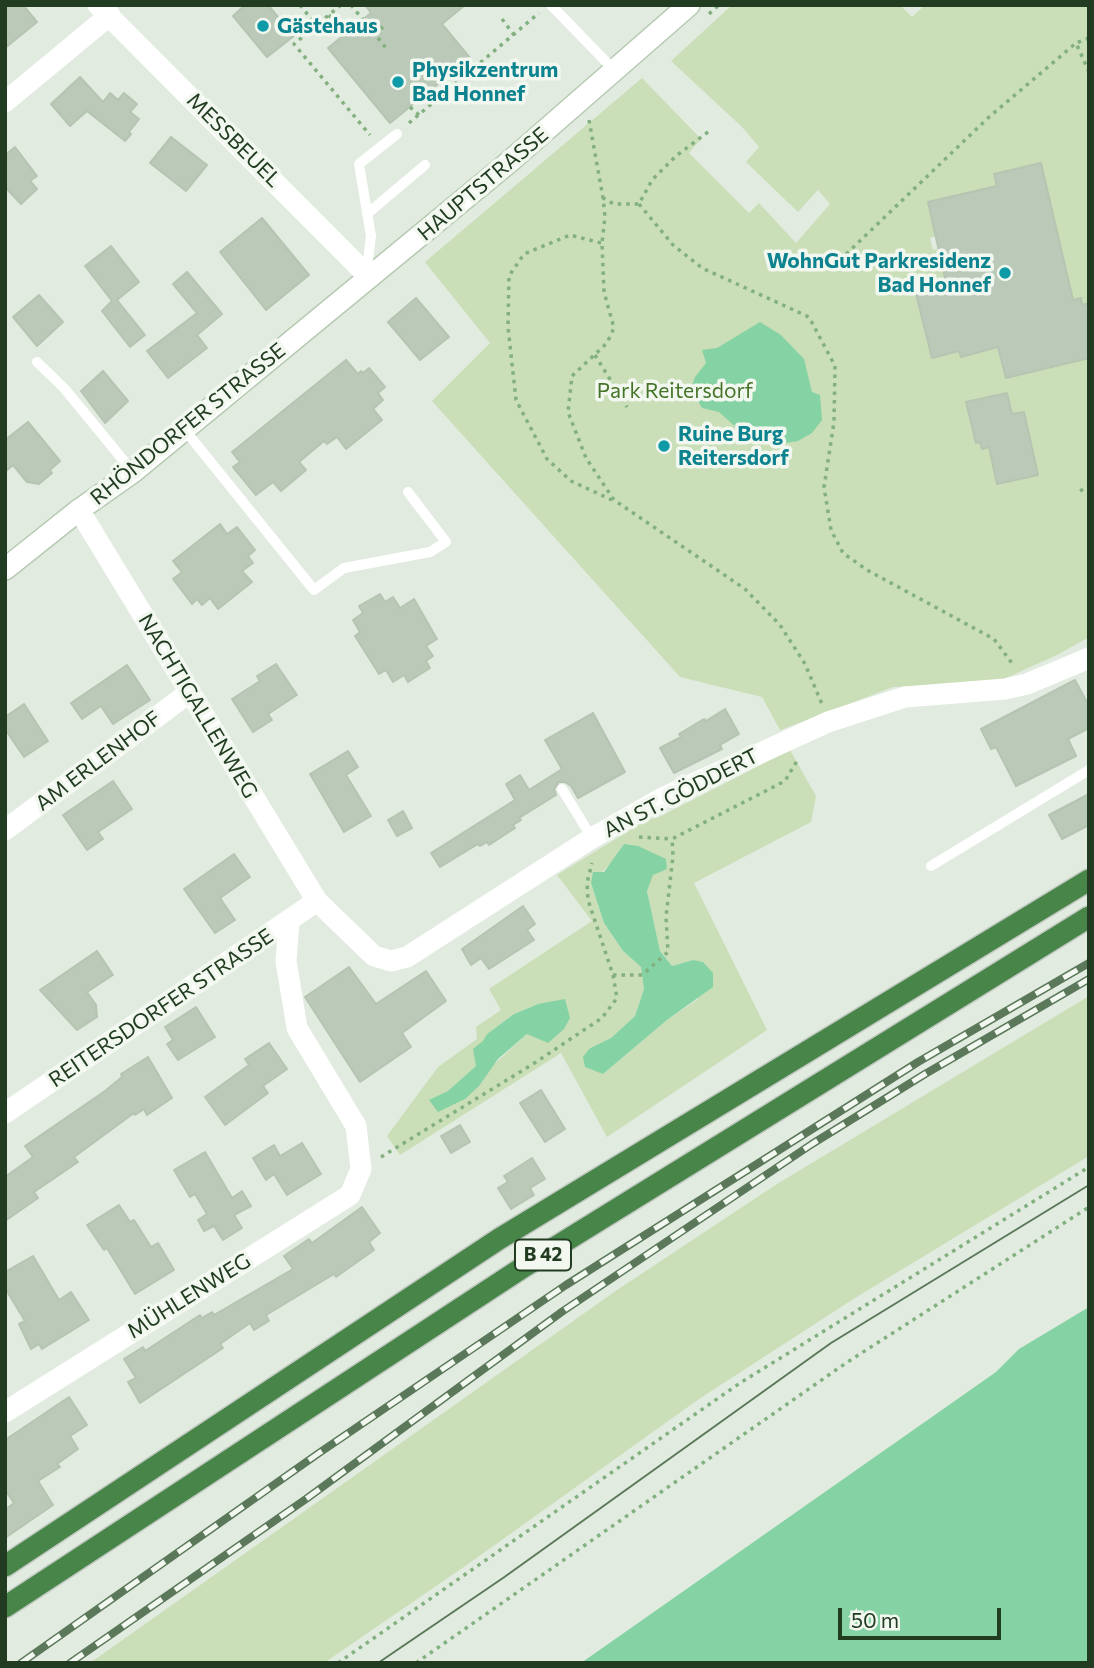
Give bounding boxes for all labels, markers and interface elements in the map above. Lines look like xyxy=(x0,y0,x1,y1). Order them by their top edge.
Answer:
place label: Gästehaus xyxy=(277,13,378,39)
marker: Gästehaus xyxy=(255,18,271,34)
place label: Physikzentrum Bad Honnef xyxy=(412,57,558,107)
marker: Physikzentrum Bad Honnef xyxy=(390,74,406,90)
street label: MESSBEUEL xyxy=(182,88,286,192)
street label: HAUPTSTRASSE xyxy=(413,122,553,246)
place label: WohnGut Parkresidenz Bad Honnef xyxy=(767,248,991,298)
marker: WohnGut Parkresidenz Bad Honnef xyxy=(997,265,1013,281)
street label: RHÖNDORFER STRASSE xyxy=(86,338,290,510)
park label: Park Reitersdorf xyxy=(597,378,753,404)
place label: Ruine Burg Reitersdorf xyxy=(678,421,789,471)
marker: Ruine Burg Reitersdorf xyxy=(656,438,672,454)
street label: NACHTIGALLENWEG xyxy=(133,609,263,803)
street label: AM ERLENHOF xyxy=(30,706,166,816)
street label: AN ST. GÖDDERT xyxy=(599,743,763,843)
street label: REITERSDORFER STRASSE xyxy=(44,923,278,1093)
road number: B 42 xyxy=(515,1240,571,1270)
street label: MÜHLENWEG xyxy=(123,1248,255,1344)
scale bar xyxy=(842,1594,1005,1638)
text: 50 m xyxy=(851,1607,899,1632)

